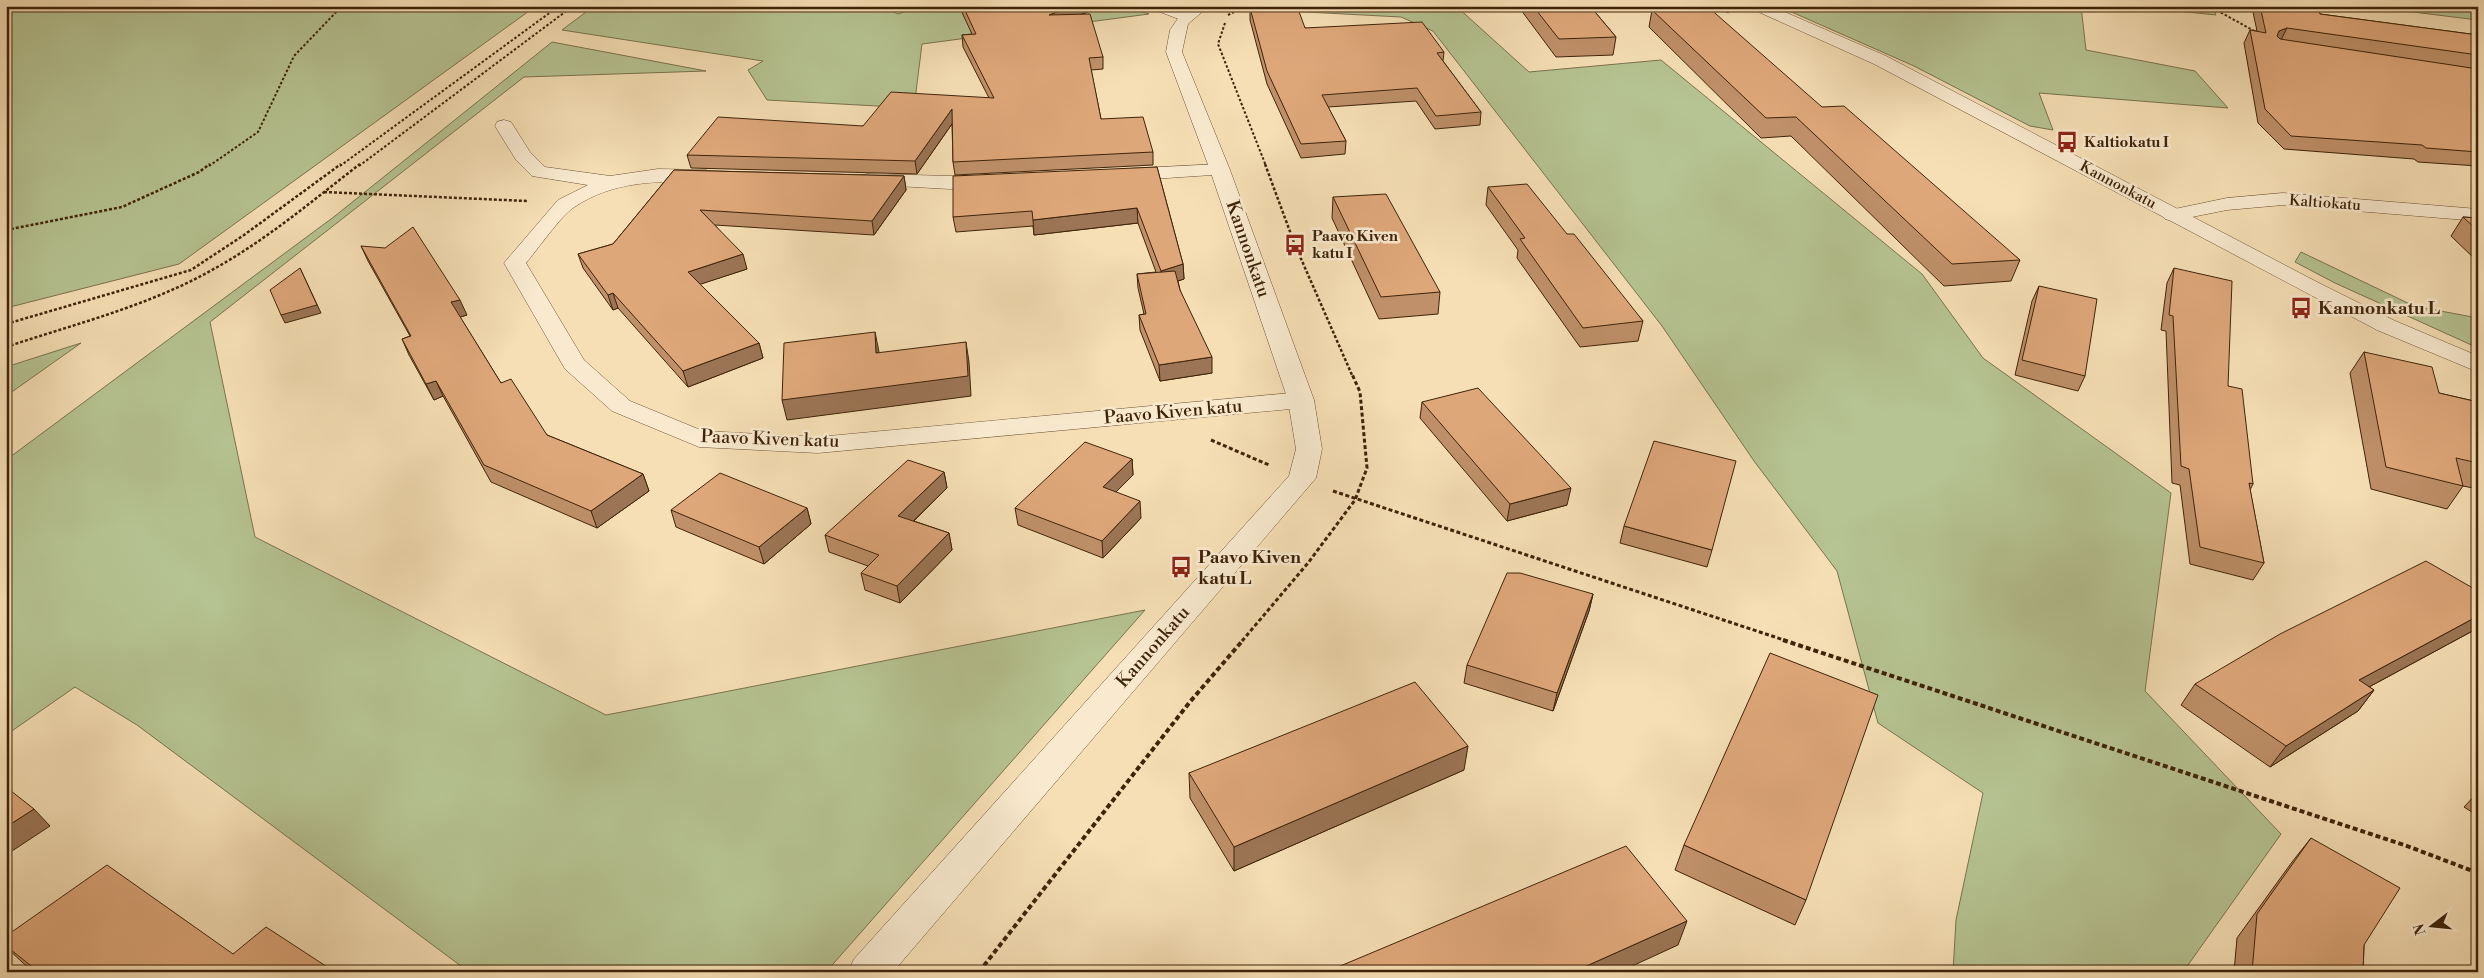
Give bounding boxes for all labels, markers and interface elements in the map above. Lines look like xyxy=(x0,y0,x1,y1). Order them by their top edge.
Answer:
bus stop icon: Kaltiokatu I xyxy=(2054,129,2080,155)
place label: Kaltiokatu I xyxy=(2084,133,2169,152)
street label: Kannonkatu xyxy=(2076,157,2160,213)
street label: Kaltiokatu xyxy=(2288,191,2362,215)
street label: Kannonkatu xyxy=(1221,198,1276,301)
place label: Paavo Kiven katu I xyxy=(1312,227,1399,263)
bus stop icon: Paavo Kiven katu I xyxy=(1282,232,1308,258)
bus stop icon: Kannonkatu L xyxy=(2288,295,2314,321)
place label: Kannonkatu L xyxy=(2318,297,2440,320)
street label: Paavo Kiven katu xyxy=(1103,394,1244,430)
street label: Paavo Kiven katu xyxy=(700,425,840,453)
place label: Paavo Kiven katu L xyxy=(1198,546,1301,590)
bus stop icon: Paavo Kiven katu L xyxy=(1168,554,1194,580)
street label: Kannonkatu xyxy=(1111,601,1195,693)
north arrow xyxy=(2406,900,2456,950)
text: N xyxy=(2410,922,2431,937)

